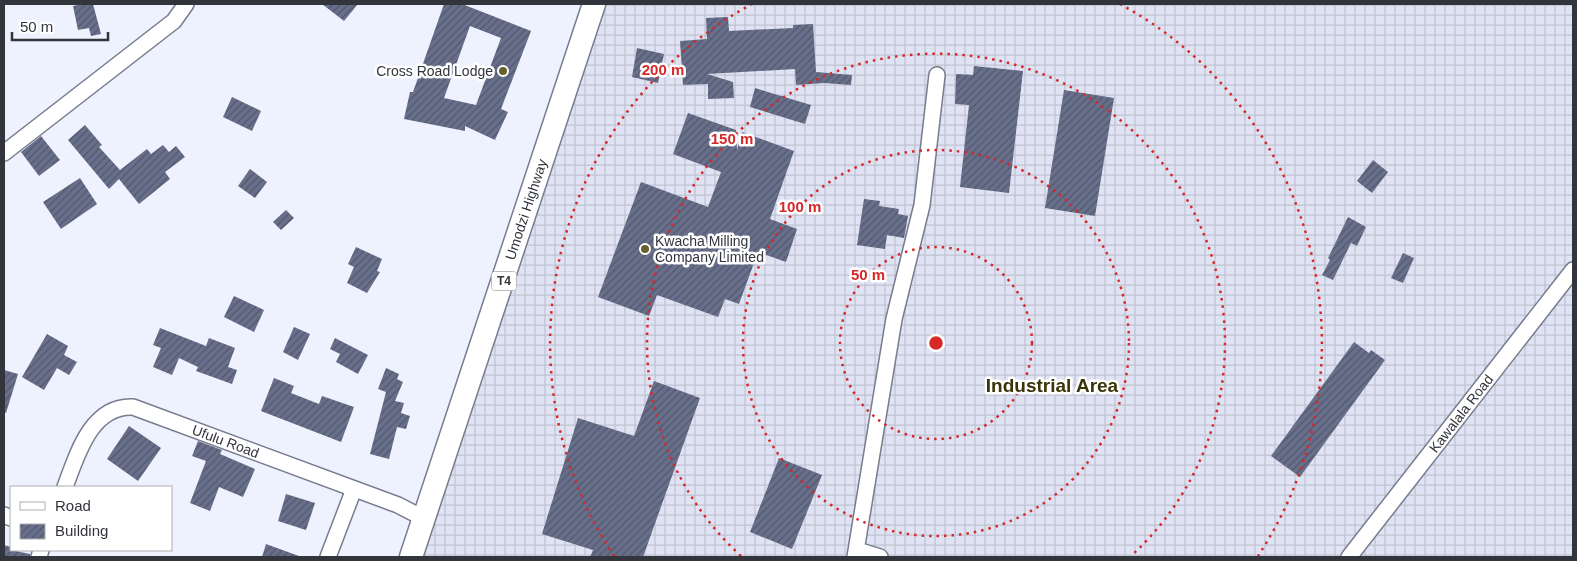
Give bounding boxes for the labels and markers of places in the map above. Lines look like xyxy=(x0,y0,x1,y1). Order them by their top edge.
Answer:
place label: Cross Road Lodge xyxy=(376,63,493,79)
marker: Cross Road Lodge xyxy=(497,65,509,77)
place label: Kwacha Milling Company Limited xyxy=(655,233,764,265)
marker: Kwacha Milling Company Limited xyxy=(639,243,651,255)
centre of rings xyxy=(927,334,945,352)

